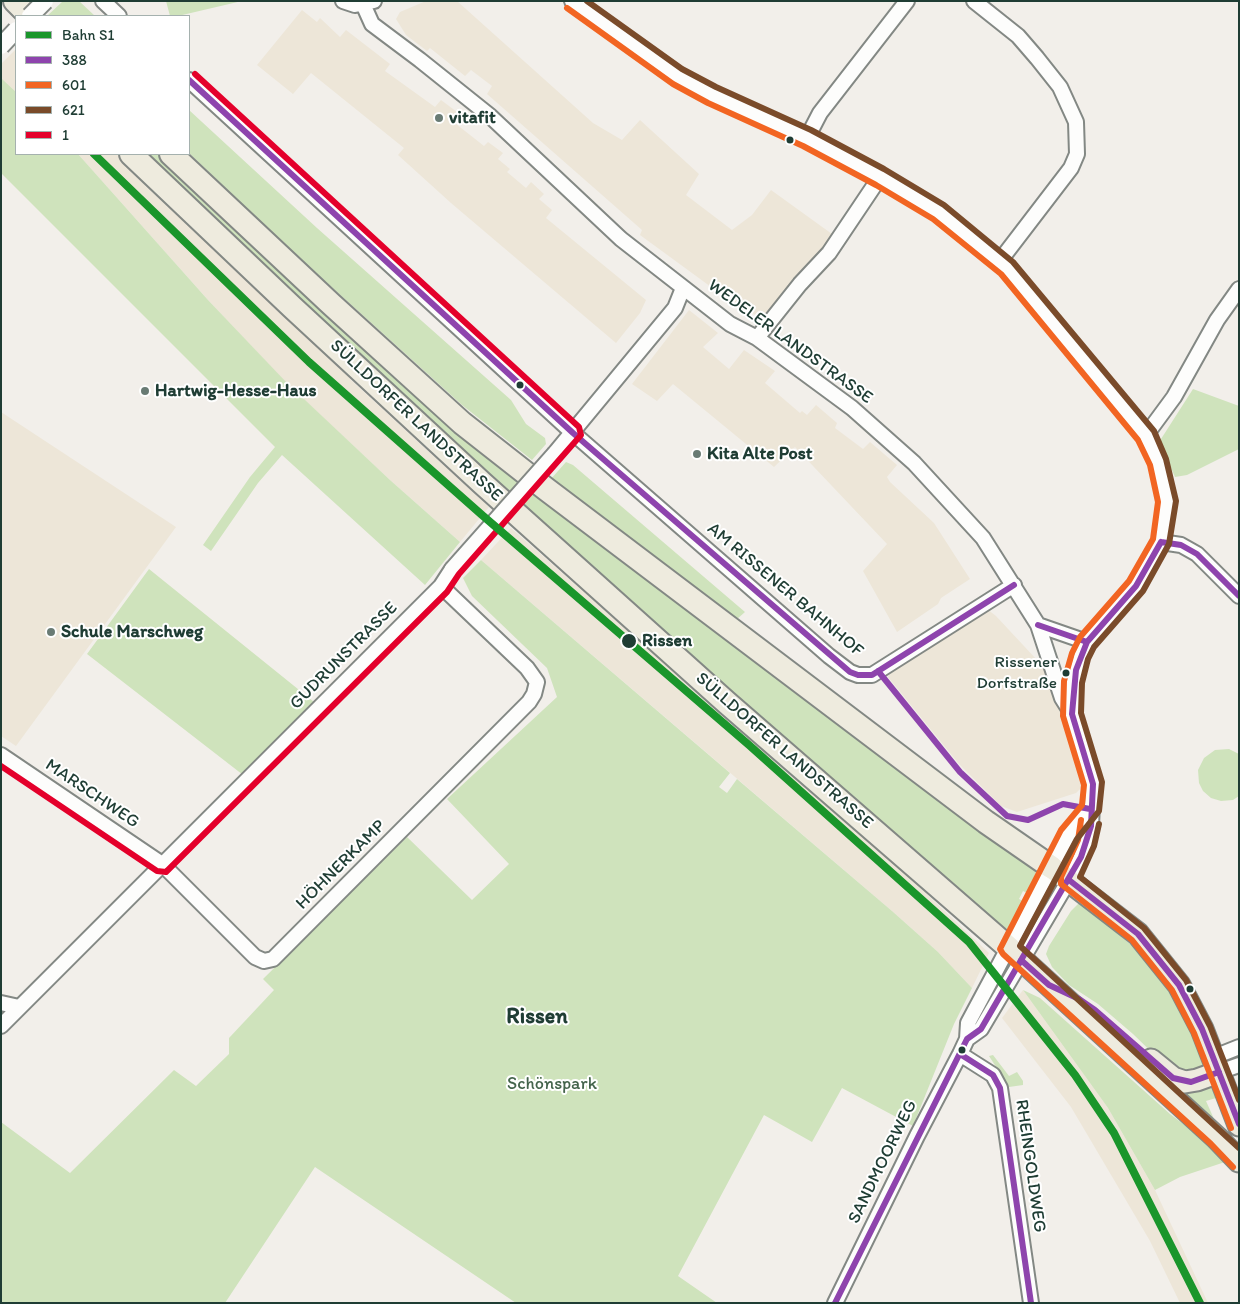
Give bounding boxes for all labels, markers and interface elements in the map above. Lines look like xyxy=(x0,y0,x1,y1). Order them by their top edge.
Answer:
legend xyxy=(15,15,190,155)
text: Bahn S1 xyxy=(62,26,114,44)
text: 388 xyxy=(62,51,87,69)
text: 601 xyxy=(62,76,86,94)
text: 621 xyxy=(62,101,85,119)
place label: vitafit xyxy=(449,107,496,129)
marker: vitafit xyxy=(433,112,445,124)
text: 1 xyxy=(62,126,69,144)
unlabelled marker xyxy=(785,135,795,145)
street label: WEDELER LANDSTRASSE xyxy=(703,275,877,409)
street label: SÜLLDORFER LANDSTRASSE xyxy=(325,335,507,507)
place label: Hartwig-Hesse-Haus xyxy=(155,380,316,402)
unlabelled marker xyxy=(515,380,525,390)
marker: Hartwig-Hesse-Haus xyxy=(139,385,151,397)
place label: Kita Alte Post xyxy=(707,443,812,465)
marker: Kita Alte Post xyxy=(691,448,703,460)
street label: AM RISSENER BAHNHOF xyxy=(702,518,868,662)
street label: GUDRUNSTRASSE xyxy=(286,598,402,714)
place label: Schule Marschweg xyxy=(61,621,203,643)
marker: Schule Marschweg xyxy=(45,626,57,638)
place label: Rissen xyxy=(642,630,692,652)
marker: Rissen xyxy=(620,632,638,650)
place label: Rissener Dorfstraße xyxy=(976,653,1057,693)
street label: SÜLLDORFER LANDSTRASSE xyxy=(691,668,877,834)
marker: Rissener Dorfstraße xyxy=(1061,668,1071,678)
street label: MARSCHWEG xyxy=(41,755,143,833)
street label: HÖHNERKAMP xyxy=(292,816,390,914)
unlabelled marker xyxy=(1185,984,1195,994)
district label: Rissen xyxy=(506,1004,568,1030)
unlabelled marker xyxy=(957,1045,967,1055)
park label: Schönspark xyxy=(507,1073,597,1095)
street label: SANDMOORWEG xyxy=(844,1097,922,1227)
street label: RHEINGOLDWEG xyxy=(1010,1098,1050,1234)

